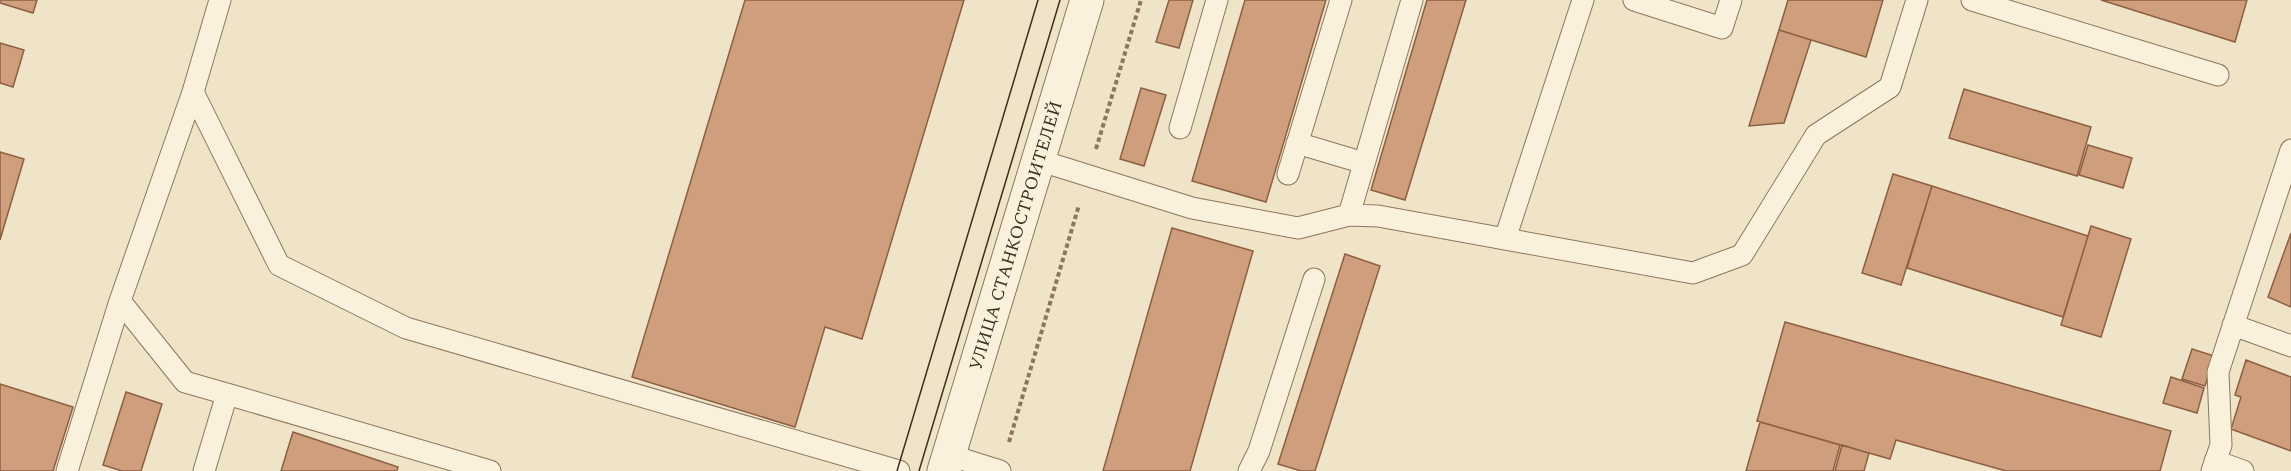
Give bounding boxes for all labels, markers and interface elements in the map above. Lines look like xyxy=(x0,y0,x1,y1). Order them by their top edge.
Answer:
street label: УЛИЦА СТАНКОСТРОИТЕЛЕЙ xyxy=(962,98,1070,374)

